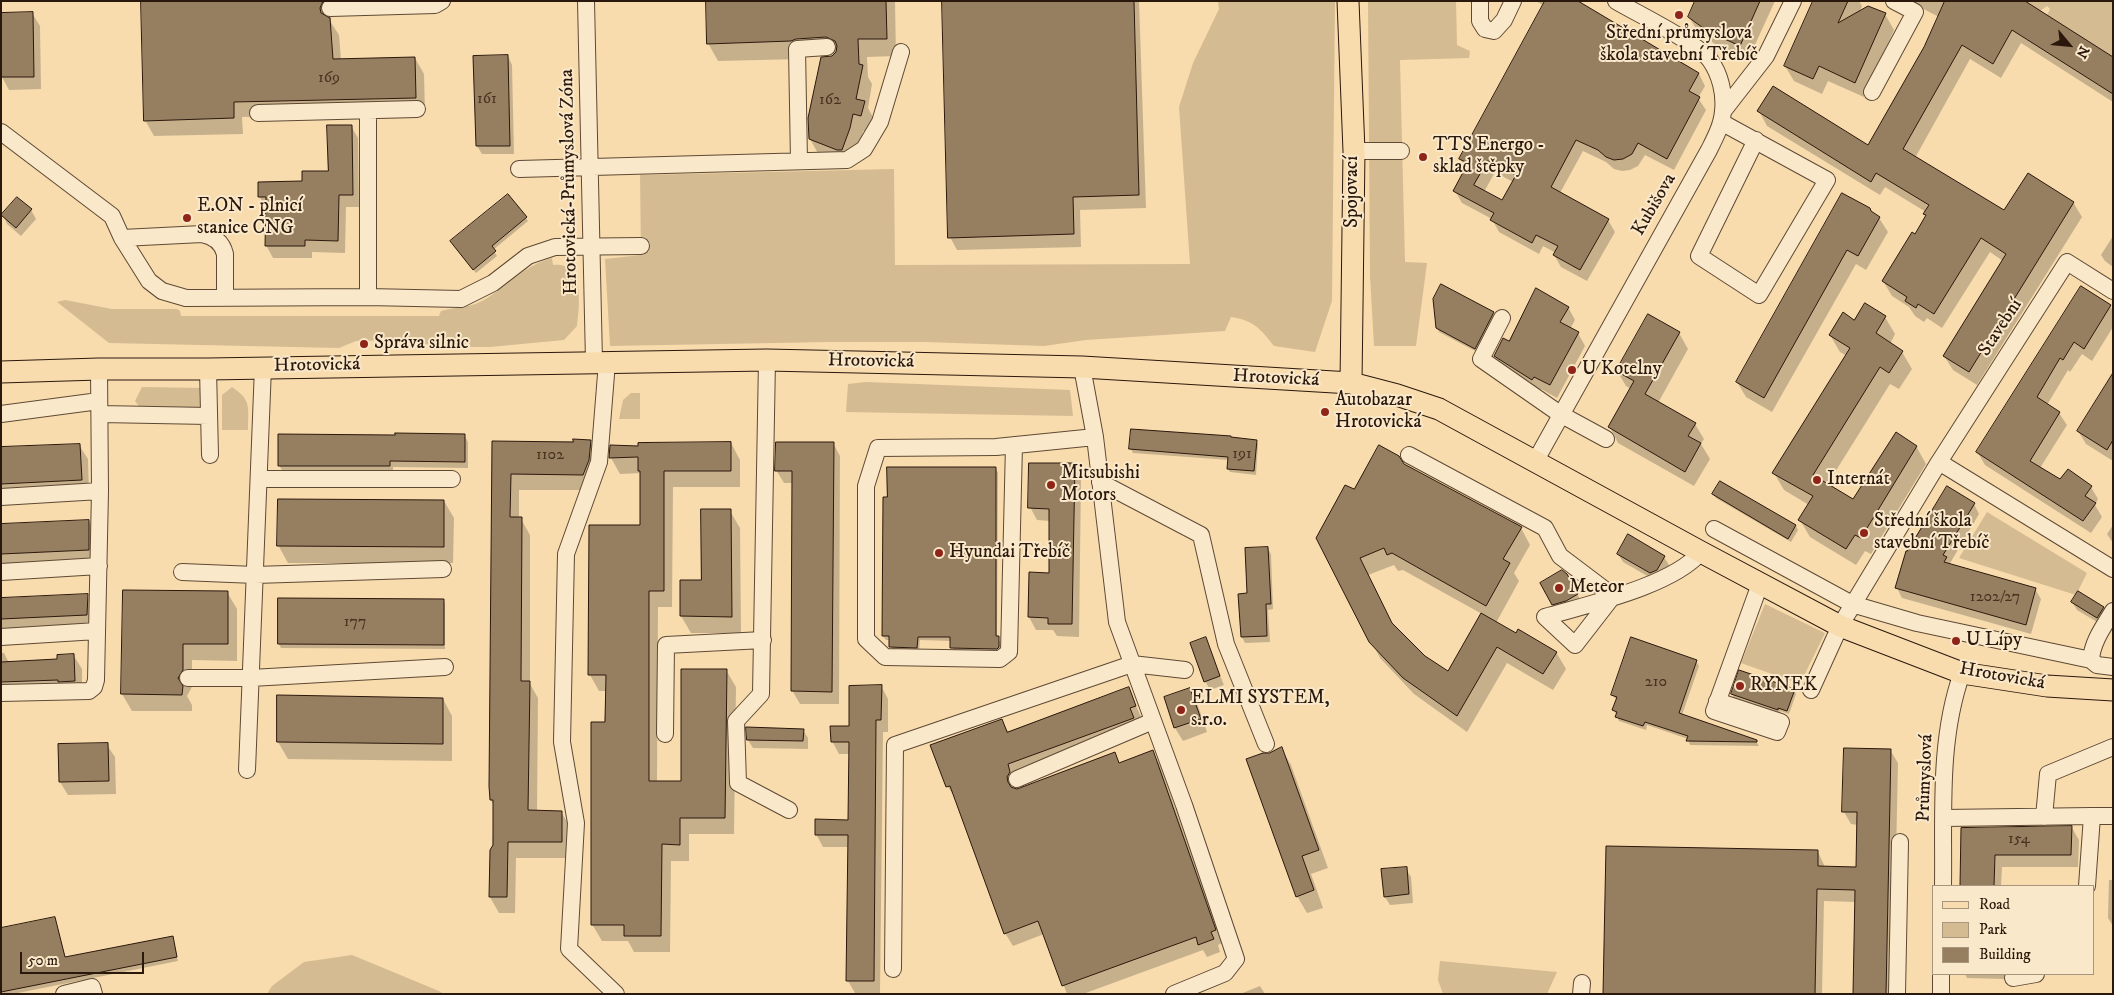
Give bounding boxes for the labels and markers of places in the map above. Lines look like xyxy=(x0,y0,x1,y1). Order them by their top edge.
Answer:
marker: Střední průmyslová škola stavební Třebíč xyxy=(1673,9,1685,21)
place label: Střední průmyslová škola stavební Třebíč xyxy=(1600,23,1758,67)
place label: TTS Energo - sklad štěpky xyxy=(1433,135,1545,179)
marker: TTS Energo - sklad štěpky xyxy=(1417,151,1429,163)
place label: E.ON - plnicí stanice CNG xyxy=(197,196,302,240)
marker: E.ON - plnicí stanice CNG xyxy=(181,212,193,224)
place label: Správa silnic xyxy=(374,333,469,355)
marker: Správa silnic xyxy=(358,338,370,350)
place label: U Kotelny xyxy=(1582,359,1662,381)
marker: U Kotelny xyxy=(1566,364,1578,376)
place label: Autobazar Hrotovická xyxy=(1335,390,1422,434)
marker: Autobazar Hrotovická xyxy=(1319,406,1331,418)
place label: Mitsubishi Motors xyxy=(1061,463,1140,507)
place label: Internát xyxy=(1827,469,1890,491)
marker: Internát xyxy=(1811,474,1823,486)
marker: Mitsubishi Motors xyxy=(1045,479,1057,491)
place label: Střední škola stavební Třebíč xyxy=(1874,511,1989,555)
marker: Střední škola stavební Třebíč xyxy=(1858,527,1870,539)
place label: Hyundai Třebíč xyxy=(949,542,1070,564)
marker: Hyundai Třebíč xyxy=(933,547,945,559)
place label: Meteor xyxy=(1569,577,1624,599)
marker: Meteor xyxy=(1553,582,1565,594)
place label: U Lípy xyxy=(1966,630,2022,652)
marker: U Lípy xyxy=(1950,635,1962,647)
place label: RYNEK xyxy=(1750,675,1817,697)
marker: RYNEK xyxy=(1734,680,1746,692)
place label: ELMI SYSTEM, s.r.o. xyxy=(1191,688,1330,732)
marker: ELMI SYSTEM, s.r.o. xyxy=(1175,704,1187,716)

